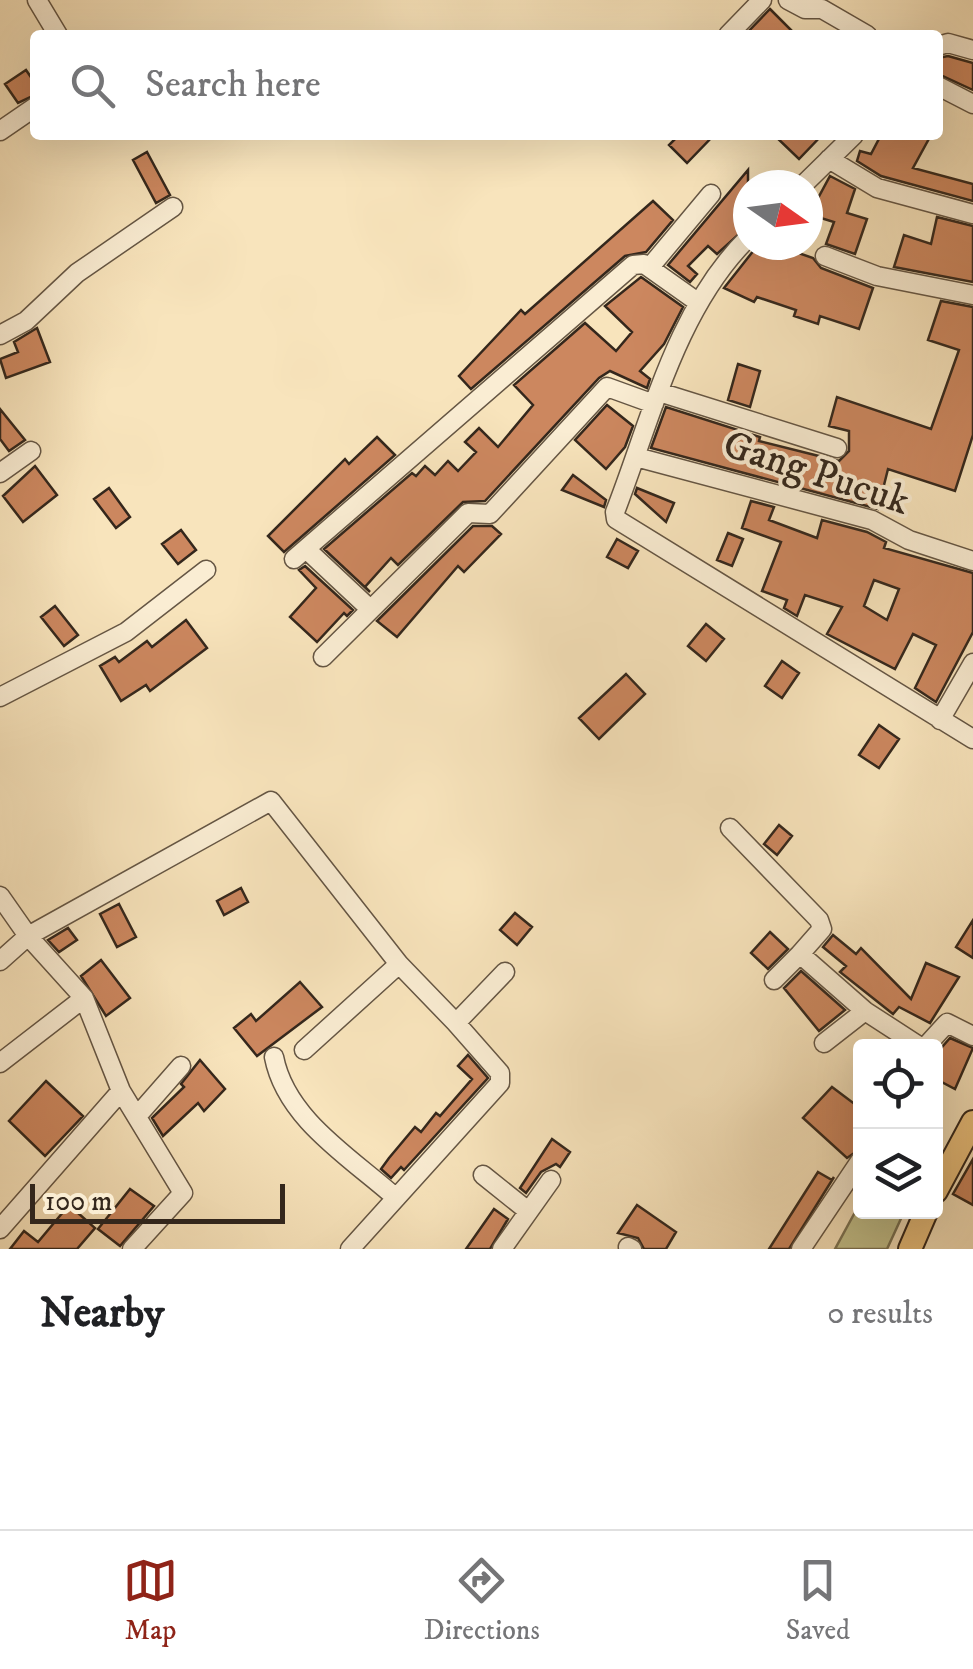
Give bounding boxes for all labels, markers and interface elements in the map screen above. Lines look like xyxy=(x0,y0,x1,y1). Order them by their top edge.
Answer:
search box xyxy=(30,30,943,140)
icon: search xyxy=(65,58,120,113)
text: Search here xyxy=(145,61,321,109)
north arrow xyxy=(733,170,823,260)
street label: Gang Pucuk xyxy=(717,420,916,528)
map controls xyxy=(853,1039,943,1219)
button: locate xyxy=(853,1039,943,1129)
button: layers xyxy=(853,1129,943,1219)
scale bar xyxy=(30,1179,285,1224)
text: 100 m xyxy=(45,1184,112,1219)
text: Nearby xyxy=(40,1288,164,1340)
text: 0 results xyxy=(827,1294,933,1334)
tab: Map xyxy=(123,1553,178,1648)
tab: Directions xyxy=(424,1553,540,1648)
tab: Saved xyxy=(786,1553,850,1648)

